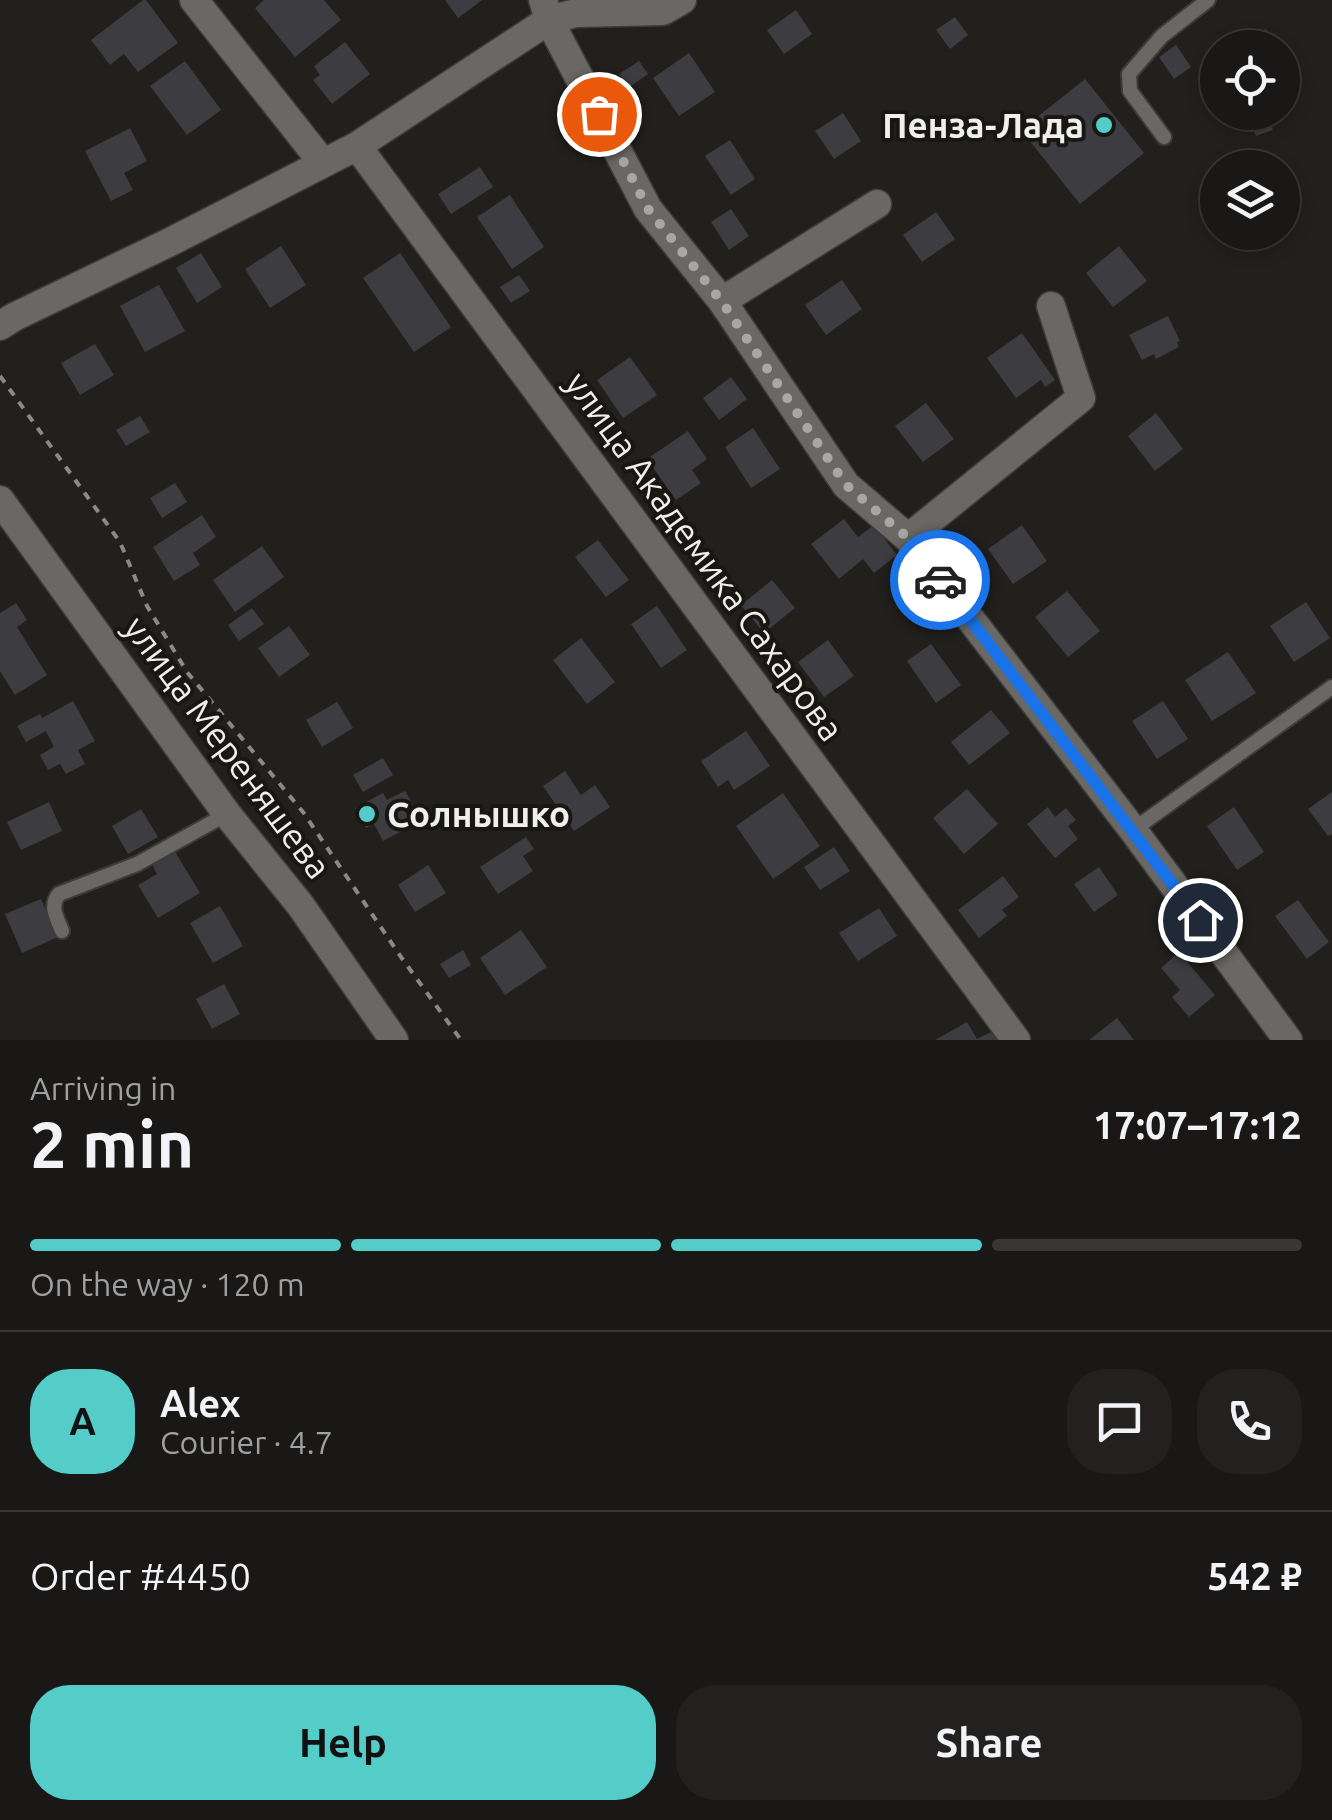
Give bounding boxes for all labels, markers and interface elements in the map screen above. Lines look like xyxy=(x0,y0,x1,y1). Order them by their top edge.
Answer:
map controls xyxy=(1200,30,1300,250)
button: locate xyxy=(1200,30,1300,130)
pin xyxy=(557,72,642,157)
icon: bag xyxy=(572,87,627,142)
place label: Пенза-Лада xyxy=(882,105,1084,145)
marker: Пенза-Лада xyxy=(1093,114,1115,136)
button: layers xyxy=(1200,150,1300,250)
street label: улица Академика Сахарова xyxy=(558,364,852,748)
courier xyxy=(890,530,990,630)
icon: car xyxy=(913,553,968,608)
street label: улица Мереняшева xyxy=(116,608,340,886)
place label: Солнышко xyxy=(387,794,570,834)
marker: Солнышко xyxy=(356,803,378,825)
pin xyxy=(1158,878,1243,963)
icon: home xyxy=(1173,893,1228,948)
text: Arriving in xyxy=(30,1070,176,1106)
text: 17:07–17:12 xyxy=(1093,1104,1302,1146)
text: 2 min xyxy=(30,1107,194,1180)
text: On the way · 120 m xyxy=(30,1266,305,1302)
button: chat xyxy=(1067,1369,1172,1474)
button: phone xyxy=(1197,1369,1302,1474)
text: Alex xyxy=(160,1382,241,1424)
text: A xyxy=(69,1400,96,1442)
text: Courier · 4.7 xyxy=(160,1424,333,1460)
text: Order #4450 xyxy=(30,1555,251,1597)
text: 542 ₽ xyxy=(1207,1555,1302,1597)
button: Help xyxy=(30,1685,656,1800)
button: Share xyxy=(676,1685,1302,1800)

